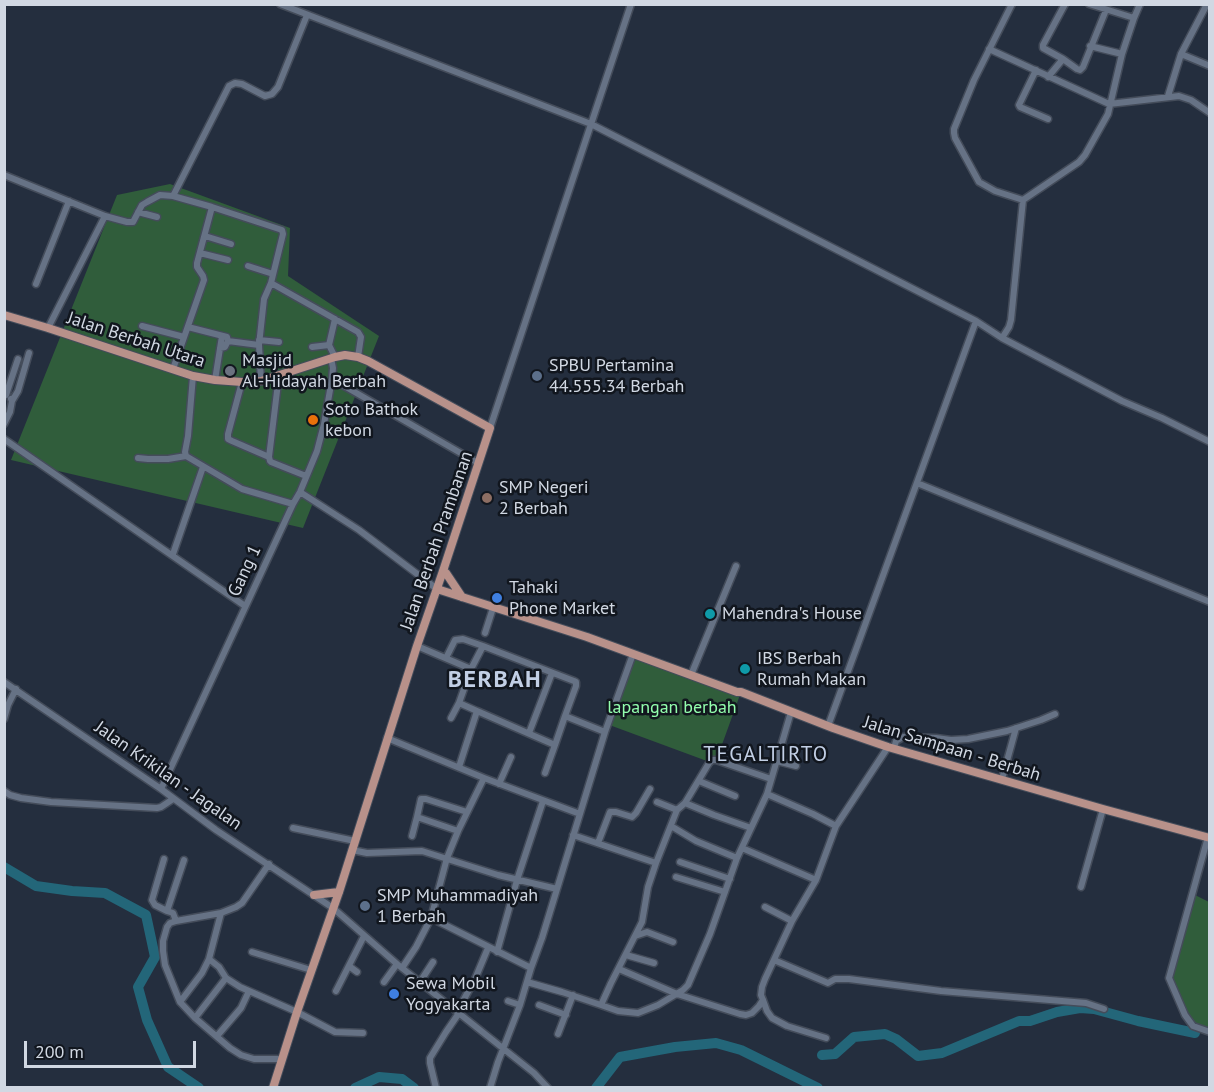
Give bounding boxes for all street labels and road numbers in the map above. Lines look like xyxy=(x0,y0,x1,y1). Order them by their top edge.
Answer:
street label: Jalan Berbah Utara xyxy=(64,307,208,373)
street label: Jalan Berbah Prambanan xyxy=(396,448,478,634)
street label: Gang 1 xyxy=(224,542,266,600)
street label: Jalan Sampaan - Berbah xyxy=(861,712,1043,786)
street label: Jalan Krikilan - Jagalan xyxy=(90,717,246,835)

